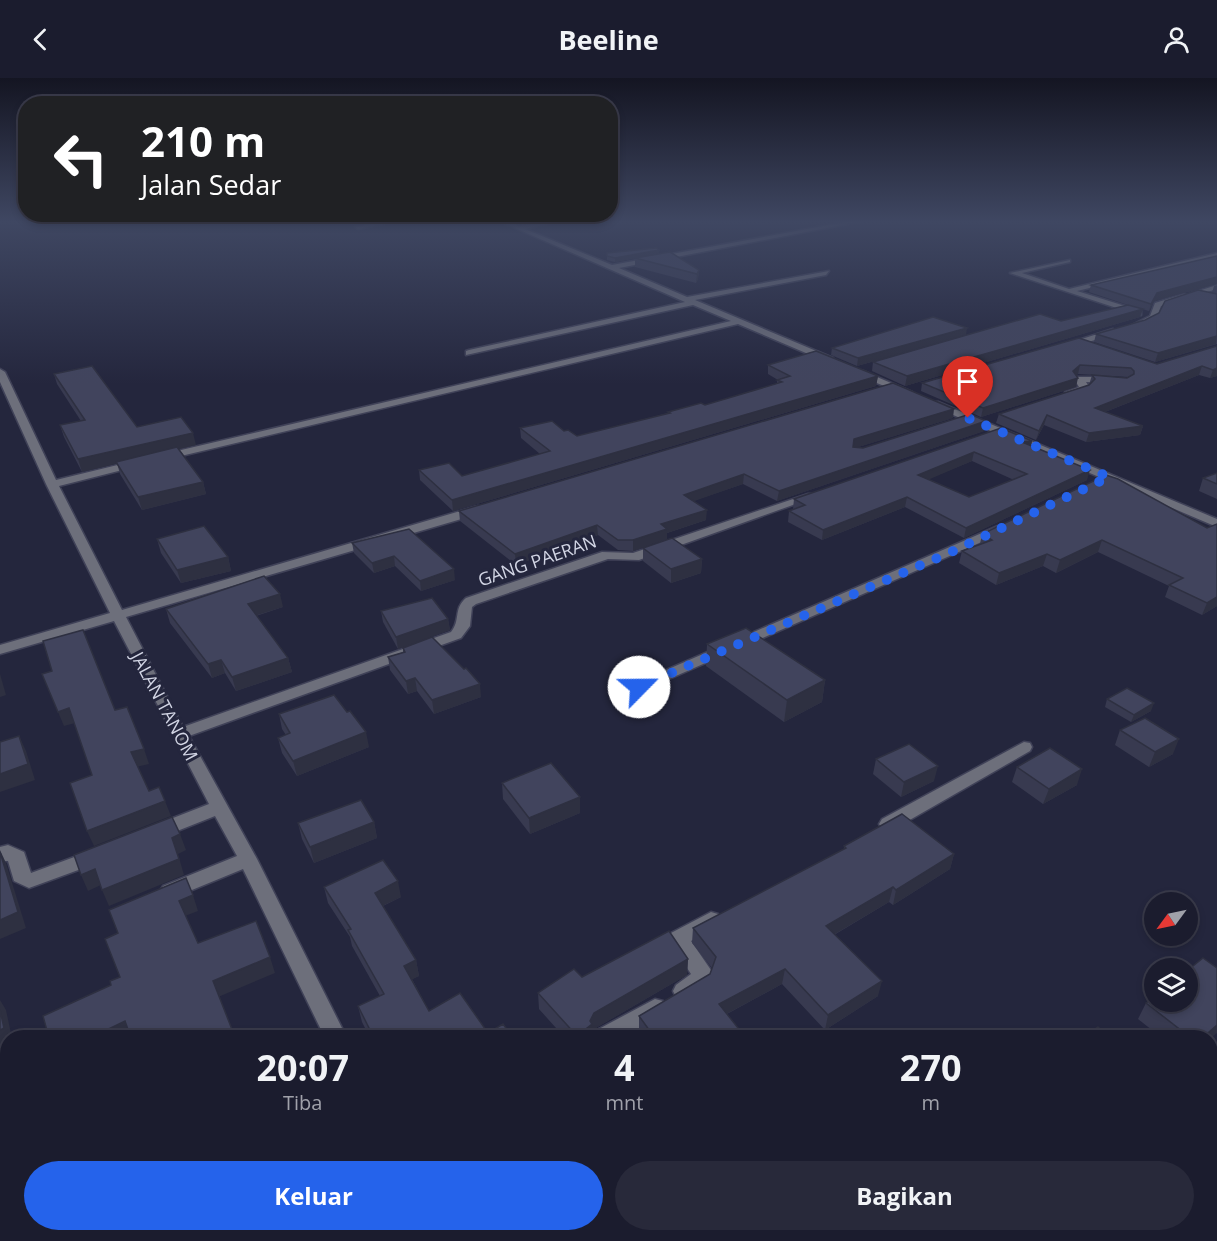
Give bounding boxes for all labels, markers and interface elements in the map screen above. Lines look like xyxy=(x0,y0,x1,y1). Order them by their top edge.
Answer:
text: Beeline xyxy=(558,21,659,58)
icon: back xyxy=(24,23,57,56)
icon: person xyxy=(1160,23,1193,56)
text: 210 m xyxy=(141,112,265,169)
icon: left xyxy=(42,120,120,198)
text: Jalan Sedar xyxy=(141,166,281,203)
pin xyxy=(942,356,993,418)
icon: arrive xyxy=(951,365,984,398)
street label: GANG PAERAN xyxy=(474,528,600,592)
street label: JALAN TANOM xyxy=(125,646,204,765)
position arrow xyxy=(607,655,671,719)
north arrow xyxy=(1144,892,1198,946)
map controls xyxy=(1144,892,1198,1012)
button: layers xyxy=(1144,958,1198,1012)
text: 20:07 xyxy=(256,1043,349,1092)
text: 4 xyxy=(614,1043,635,1092)
text: 270 xyxy=(900,1043,962,1092)
text: Tiba xyxy=(283,1089,322,1116)
text: mnt xyxy=(605,1089,643,1116)
text: m xyxy=(921,1089,940,1116)
button: Keluar xyxy=(24,1161,603,1230)
button: Bagikan xyxy=(615,1161,1194,1230)

